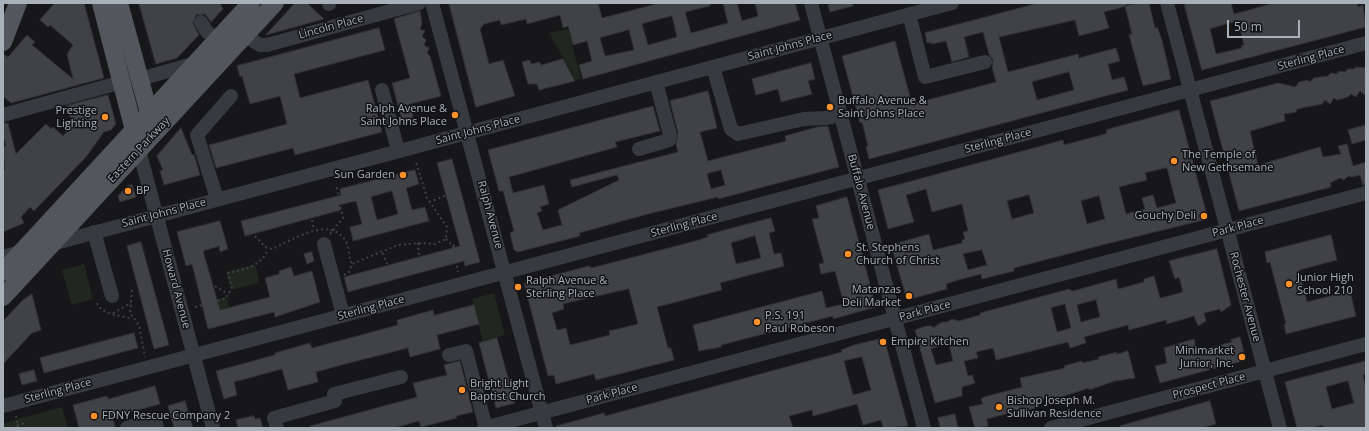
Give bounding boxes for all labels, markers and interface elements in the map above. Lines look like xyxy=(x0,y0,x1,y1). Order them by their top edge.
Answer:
street label: Lincoln Place xyxy=(297,12,365,42)
scale bar xyxy=(1229,12,1302,38)
text: 50 m xyxy=(1234,18,1262,35)
street label: Saint Johns Place xyxy=(746,28,834,64)
street label: Sterling Place xyxy=(1276,43,1346,73)
place label: Buffalo Avenue & Saint Johns Place xyxy=(838,94,927,120)
place label: Ralph Avenue & Saint Johns Place xyxy=(360,102,447,128)
marker: Buffalo Avenue & Saint Johns Place xyxy=(825,102,835,112)
place label: Prestige Lighting xyxy=(56,104,97,130)
marker: Ralph Avenue & Saint Johns Place xyxy=(450,110,460,120)
marker: Prestige Lighting xyxy=(100,112,110,122)
street label: Saint Johns Place xyxy=(434,112,522,148)
street label: Eastern Parkway xyxy=(105,114,173,186)
street label: Sterling Place xyxy=(963,126,1033,156)
place label: The Temple of New Gethsemane xyxy=(1182,148,1273,174)
street label: Buffalo Avenue xyxy=(845,153,877,231)
marker: The Temple of New Gethsemane xyxy=(1169,156,1179,166)
place label: Sun Garden xyxy=(334,168,395,182)
marker: Sun Garden xyxy=(398,170,408,180)
street label: Ralph Avenue xyxy=(475,179,505,251)
place label: BP xyxy=(136,184,150,198)
marker: BP xyxy=(123,186,133,196)
street label: Saint Johns Place xyxy=(120,195,208,231)
place label: Gouchy Deli xyxy=(1135,209,1196,223)
street label: Sterling Place xyxy=(649,210,719,240)
marker: Gouchy Deli xyxy=(1199,211,1209,221)
street label: Park Place xyxy=(1211,214,1265,240)
place label: St. Stephens Church of Christ xyxy=(856,241,939,267)
street label: Howard Avenue xyxy=(159,248,193,330)
marker: St. Stephens Church of Christ xyxy=(843,249,853,259)
street label: Rochester Avenue xyxy=(1227,251,1263,343)
place label: Junior High School 210 xyxy=(1297,271,1354,297)
place label: Ralph Avenue & Sterling Place xyxy=(526,274,607,300)
marker: Junior High School 210 xyxy=(1284,279,1294,289)
marker: Ralph Avenue & Sterling Place xyxy=(513,282,523,292)
place label: Matanzas Deli Market xyxy=(842,283,901,309)
marker: Matanzas Deli Market xyxy=(904,291,914,301)
street label: Sterling Place xyxy=(336,293,406,323)
street label: Park Place xyxy=(898,298,952,324)
place label: P.S. 191 Paul Robeson xyxy=(765,309,835,335)
marker: P.S. 191 Paul Robeson xyxy=(752,317,762,327)
place label: Empire Kitchen xyxy=(891,335,969,349)
marker: Empire Kitchen xyxy=(878,337,888,347)
place label: Minimarket Junior, Inc. xyxy=(1175,344,1234,370)
marker: Minimarket Junior, Inc. xyxy=(1237,352,1247,362)
street label: Prospect Place xyxy=(1171,370,1247,402)
street label: Sterling Place xyxy=(23,376,93,406)
place label: Bright Light Baptist Church xyxy=(470,377,546,403)
street label: Park Place xyxy=(585,381,639,407)
marker: Bright Light Baptist Church xyxy=(457,385,467,395)
place label: Bishop Joseph M. Sullivan Residence xyxy=(1007,394,1101,420)
marker: Bishop Joseph M. Sullivan Residence xyxy=(994,402,1004,412)
place label: FDNY Rescue Company 2 xyxy=(102,409,230,423)
marker: FDNY Rescue Company 2 xyxy=(89,411,99,421)

